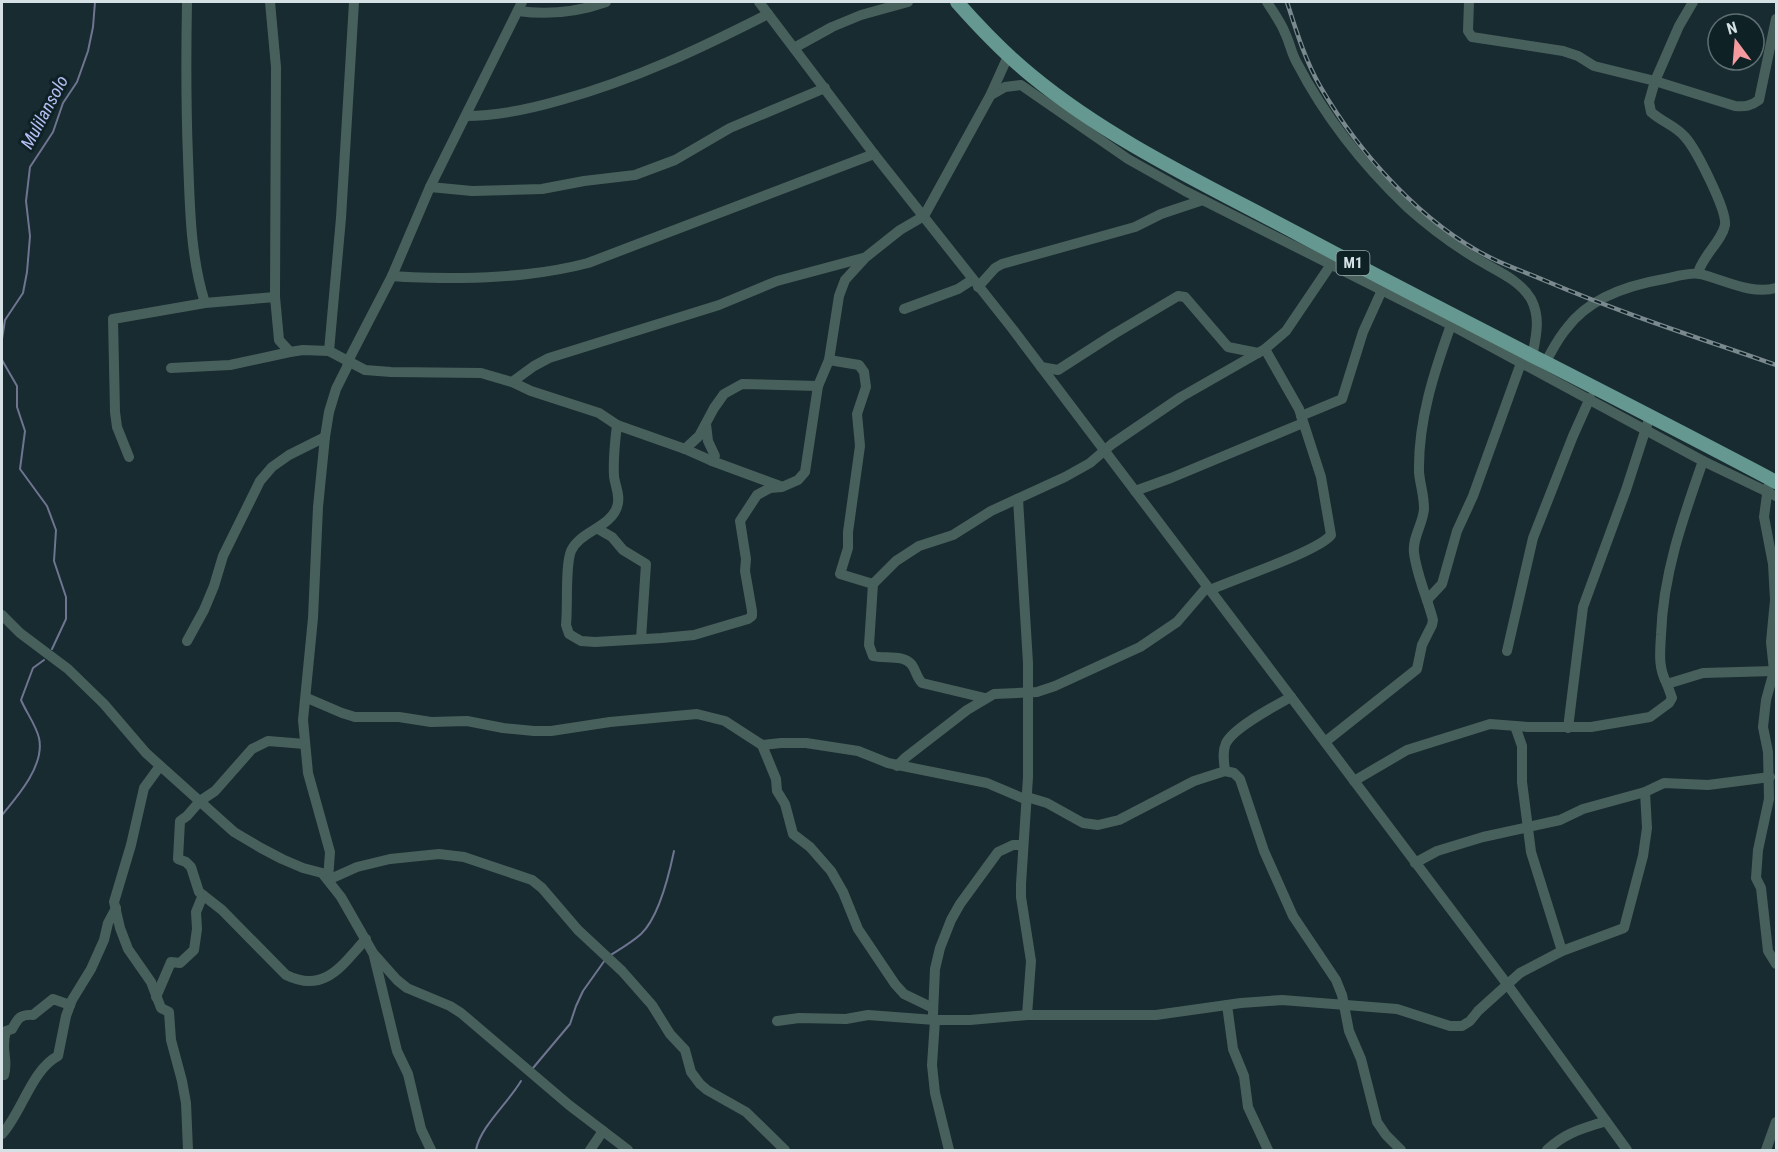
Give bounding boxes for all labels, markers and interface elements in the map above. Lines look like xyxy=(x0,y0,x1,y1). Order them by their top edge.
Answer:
north arrow xyxy=(1706,12,1766,72)
text: N xyxy=(1725,18,1739,39)
water label: Mulilansolo xyxy=(16,72,72,152)
road number: M1 xyxy=(1336,251,1370,275)

